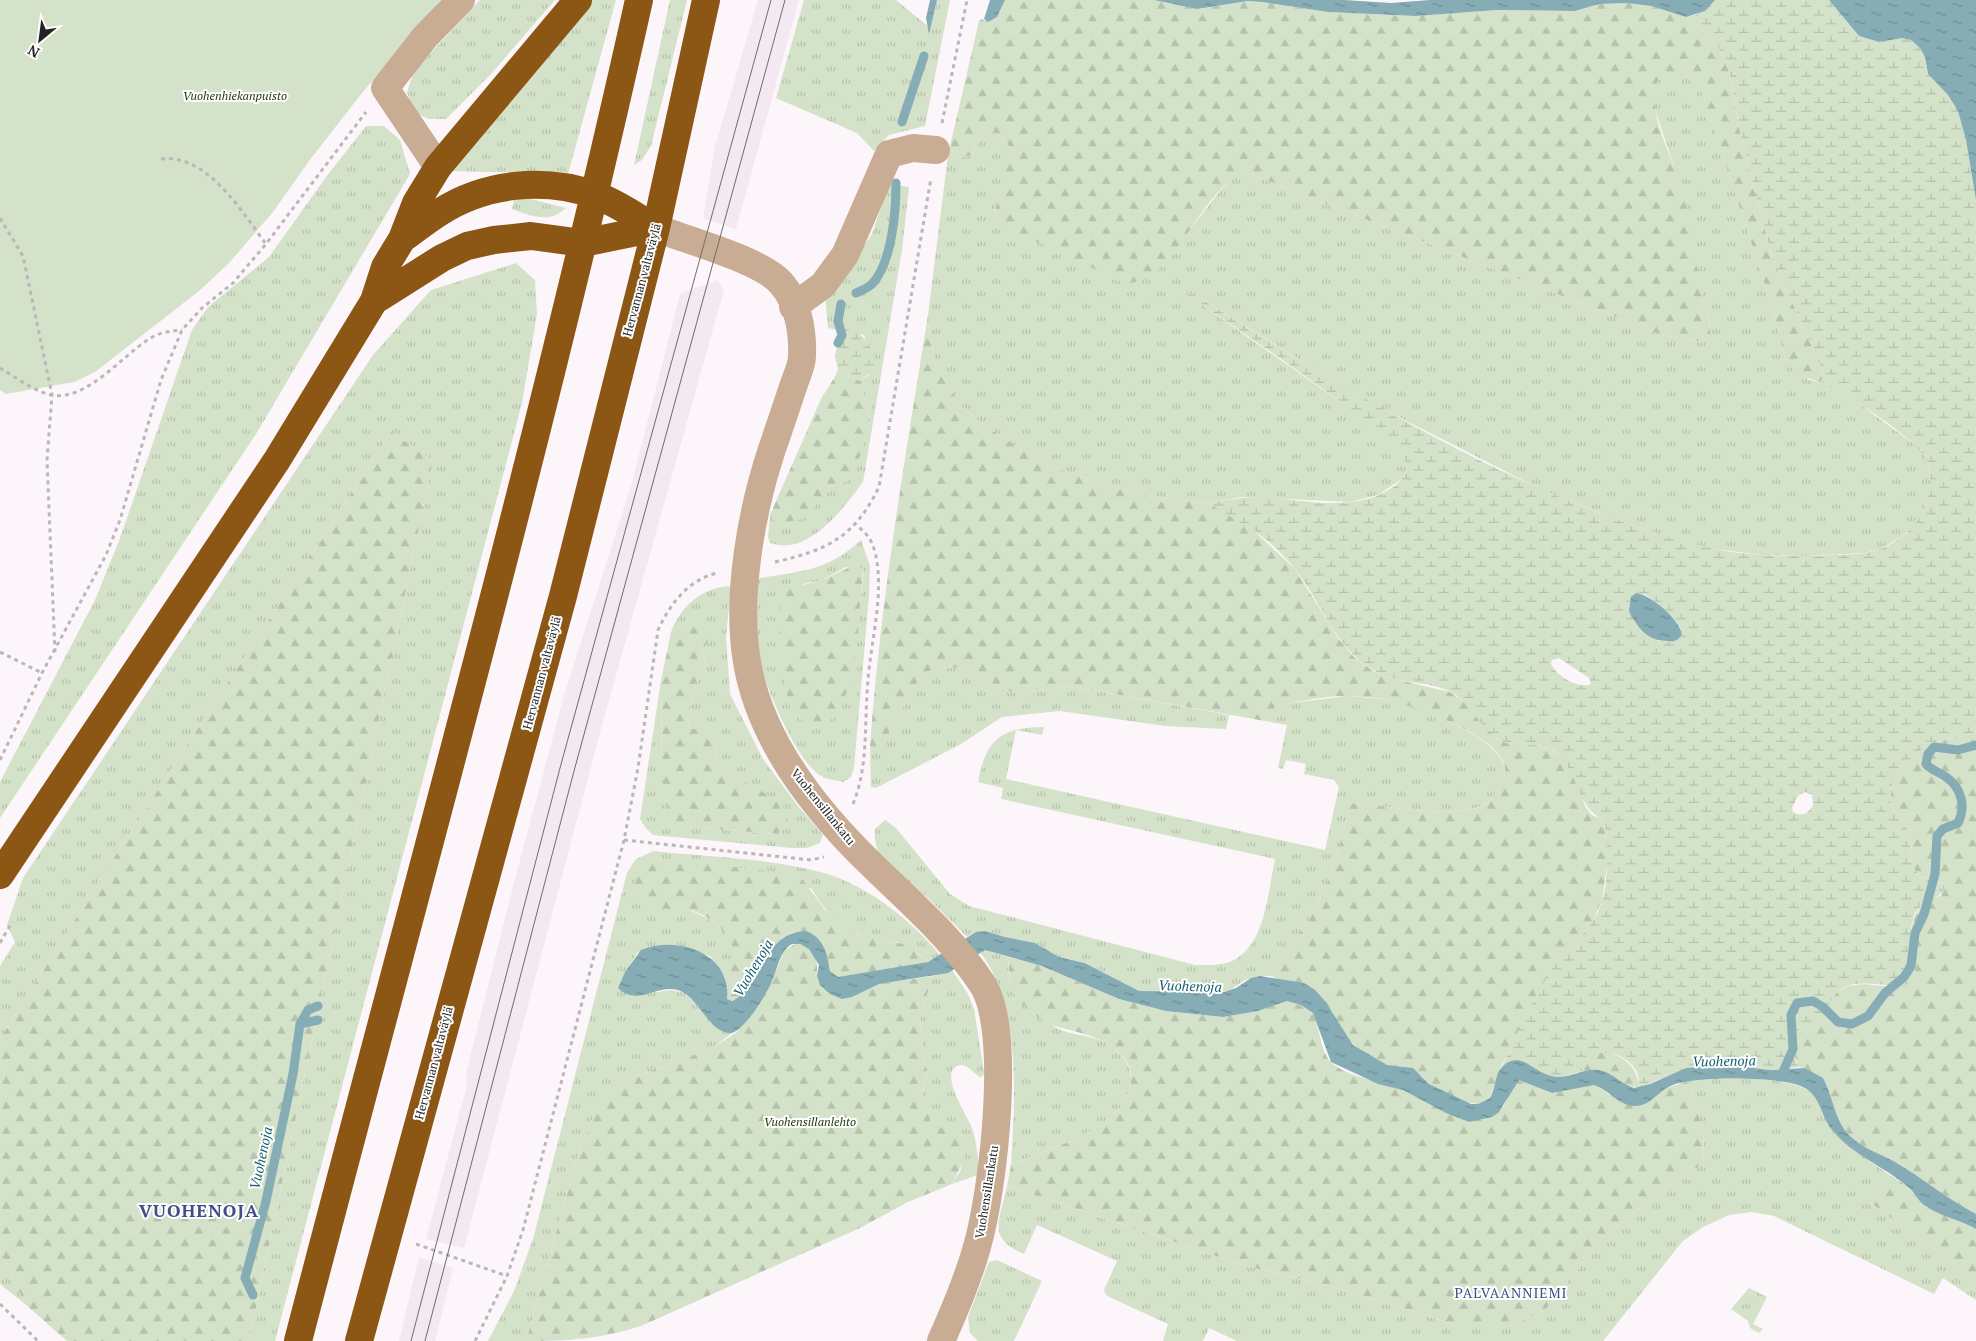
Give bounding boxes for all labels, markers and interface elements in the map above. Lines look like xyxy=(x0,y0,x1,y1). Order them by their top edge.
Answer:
north arrow xyxy=(15,15,65,65)
text: N xyxy=(24,41,43,63)
park label: Vuohenhiekanpuisto xyxy=(183,88,287,103)
street label: Hervannan valtaväylä xyxy=(619,222,664,338)
street label: Hervannan valtaväylä xyxy=(519,615,564,731)
street label: Vuohensillankatu xyxy=(788,766,859,848)
water label: Vuohenoja xyxy=(728,936,777,1000)
water label: Vuohenoja xyxy=(1158,975,1222,996)
street label: Hervannan valtaväylä xyxy=(411,1005,456,1121)
water label: Vuohenoja xyxy=(1692,1050,1756,1071)
park label: Vuohensillanlehto xyxy=(764,1114,856,1129)
water label: Vuohenoja xyxy=(245,1125,276,1191)
street label: Vuohensillankatu xyxy=(972,1144,1001,1239)
district label: VUOHENOJA xyxy=(139,1198,259,1222)
district label: PALVAANNIEMI xyxy=(1454,1283,1568,1302)

